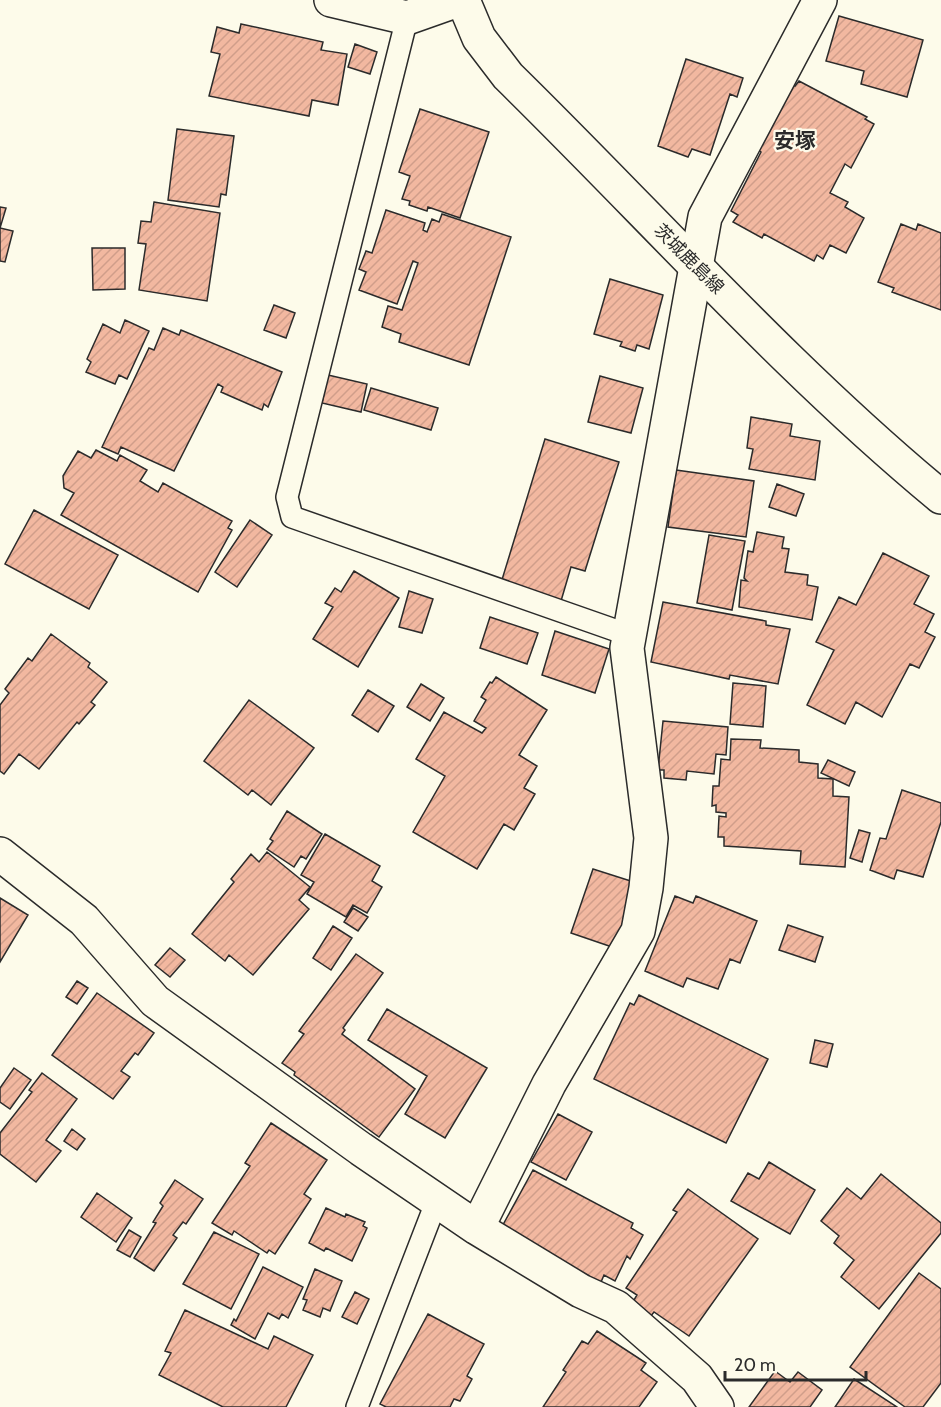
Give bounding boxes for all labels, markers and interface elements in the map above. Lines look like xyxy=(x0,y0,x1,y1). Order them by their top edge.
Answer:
district label: 安塚 xyxy=(774,128,816,153)
street label: 茨城鹿島線 xyxy=(649,219,729,299)
scale bar xyxy=(725,1344,866,1382)
text: 20 m xyxy=(734,1354,776,1376)

